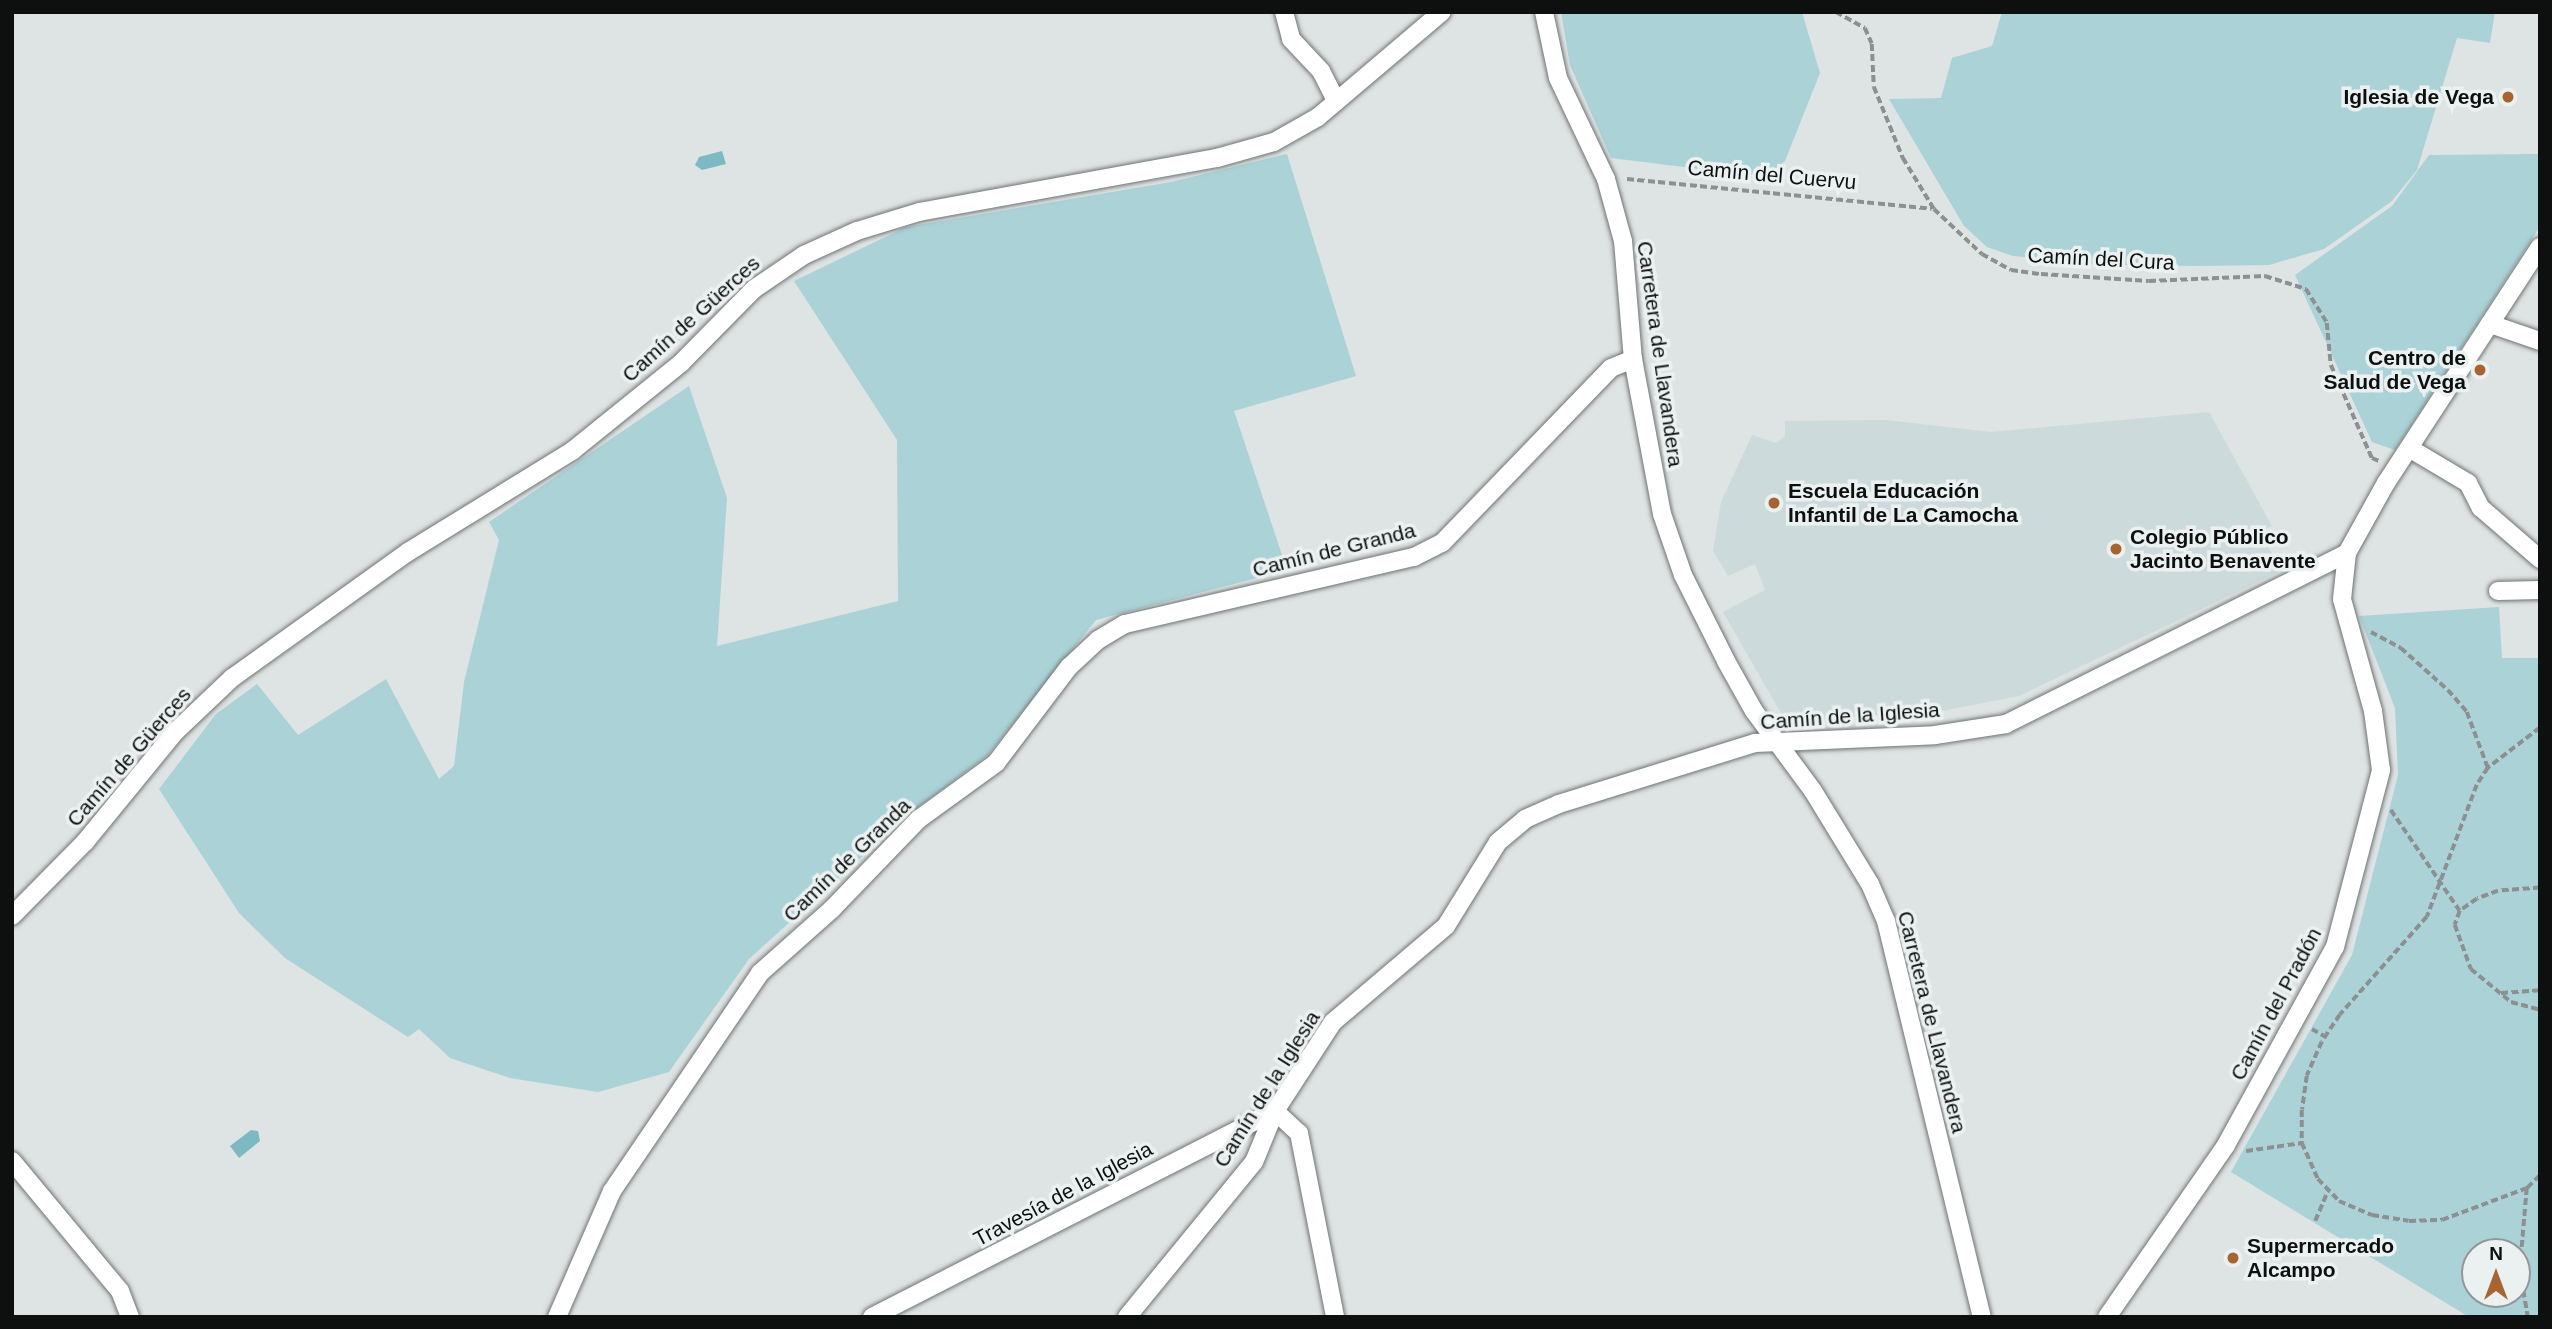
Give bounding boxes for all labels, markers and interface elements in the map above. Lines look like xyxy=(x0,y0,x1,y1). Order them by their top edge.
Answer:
place label: Iglesia de Vega xyxy=(2343,84,2494,110)
marker: Iglesia de Vega xyxy=(2500,89,2516,105)
street label: Camín del Cuervu xyxy=(1687,155,1857,195)
street label: Carretera de Llavandera xyxy=(1632,240,1688,468)
street label: Camín del Cura xyxy=(2027,243,2175,275)
street label: Camín de Güerces xyxy=(617,251,765,387)
place label: Centro de Salud de Vega xyxy=(2324,345,2466,395)
marker: Centro de Salud de Vega xyxy=(2472,362,2488,378)
place label: Escuela Educación Infantil de La Camocha xyxy=(1788,478,2018,528)
marker: Escuela Educación Infantil de La Camocha xyxy=(1766,495,1782,511)
street label: Camín de Granda xyxy=(1250,518,1418,582)
place label: Colegio Público Jacinto Benavente xyxy=(2130,524,2316,574)
marker: Colegio Público Jacinto Benavente xyxy=(2108,541,2124,557)
street label: Camín de Güerces xyxy=(62,682,196,832)
street label: Camín de la Iglesia xyxy=(1759,697,1941,735)
street label: Camín de Granda xyxy=(778,793,916,927)
street label: Carretera de Llavandera xyxy=(1892,909,1972,1135)
street label: Camín del Pradón xyxy=(2225,923,2327,1085)
street label: Camín de la Iglesia xyxy=(1209,1006,1325,1172)
street label: Travesía de la Iglesia xyxy=(969,1136,1157,1252)
place label: Supermercado Alcampo xyxy=(2247,1233,2394,1283)
north arrow xyxy=(2461,1238,2531,1308)
text: N xyxy=(2489,1243,2503,1264)
marker: Supermercado Alcampo xyxy=(2225,1250,2241,1266)

